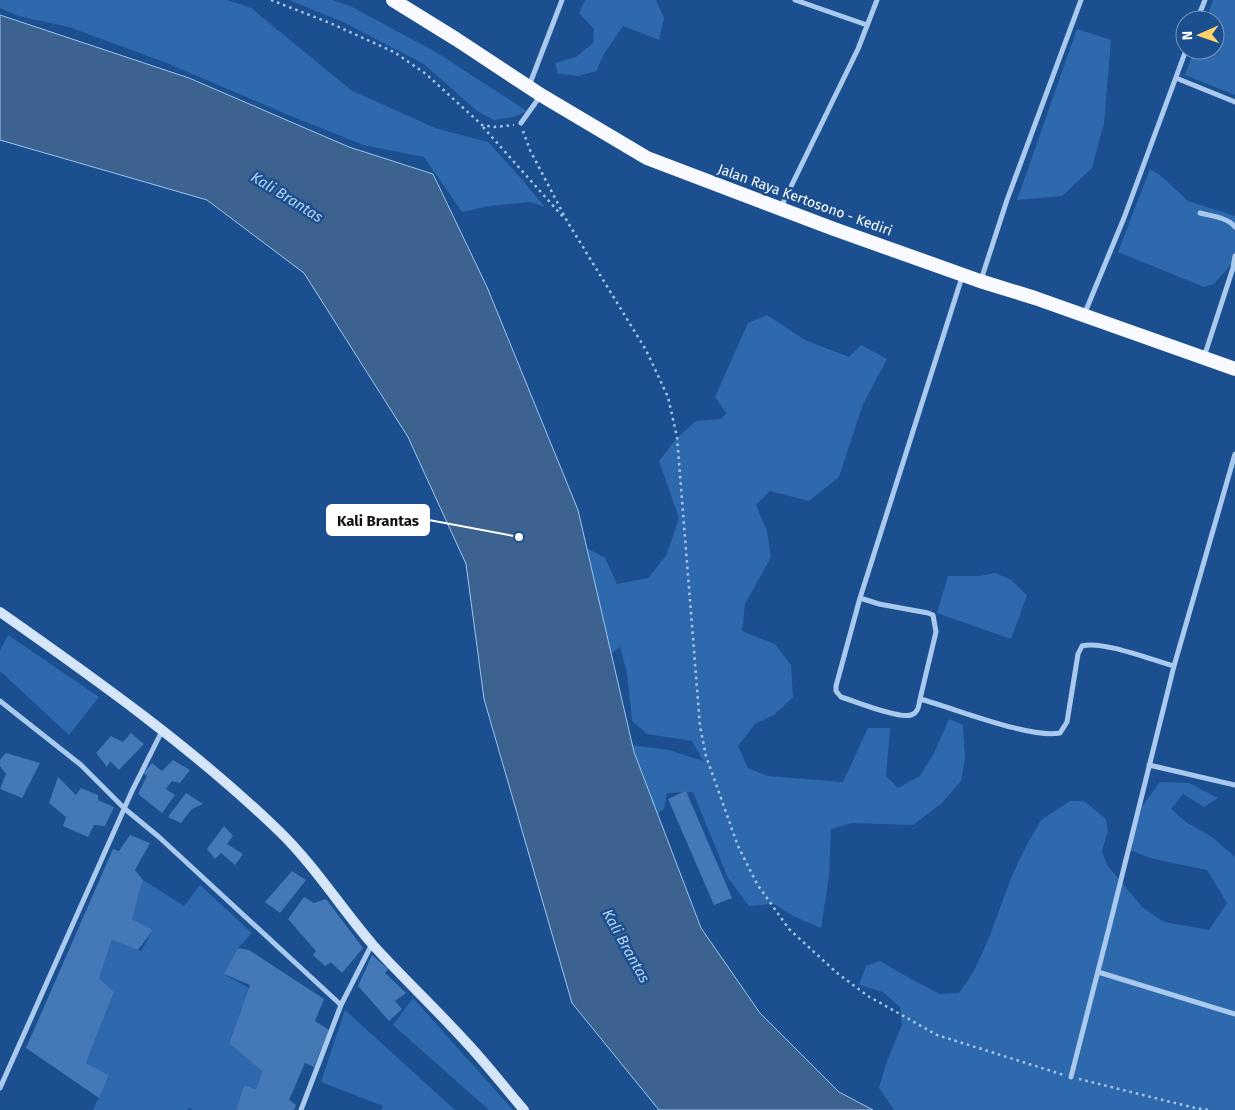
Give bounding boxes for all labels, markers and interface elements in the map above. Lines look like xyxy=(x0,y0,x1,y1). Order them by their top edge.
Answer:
north arrow xyxy=(1175,10,1225,60)
text: N xyxy=(1179,30,1196,40)
street label: Jalan Raya Kertosono - Kediri xyxy=(715,160,895,240)
water label: Kali Brantas xyxy=(248,168,326,226)
callout: Kali Brantas xyxy=(327,505,429,535)
text: Kali Brantas xyxy=(337,512,419,530)
water label: Kali Brantas xyxy=(598,906,654,986)

